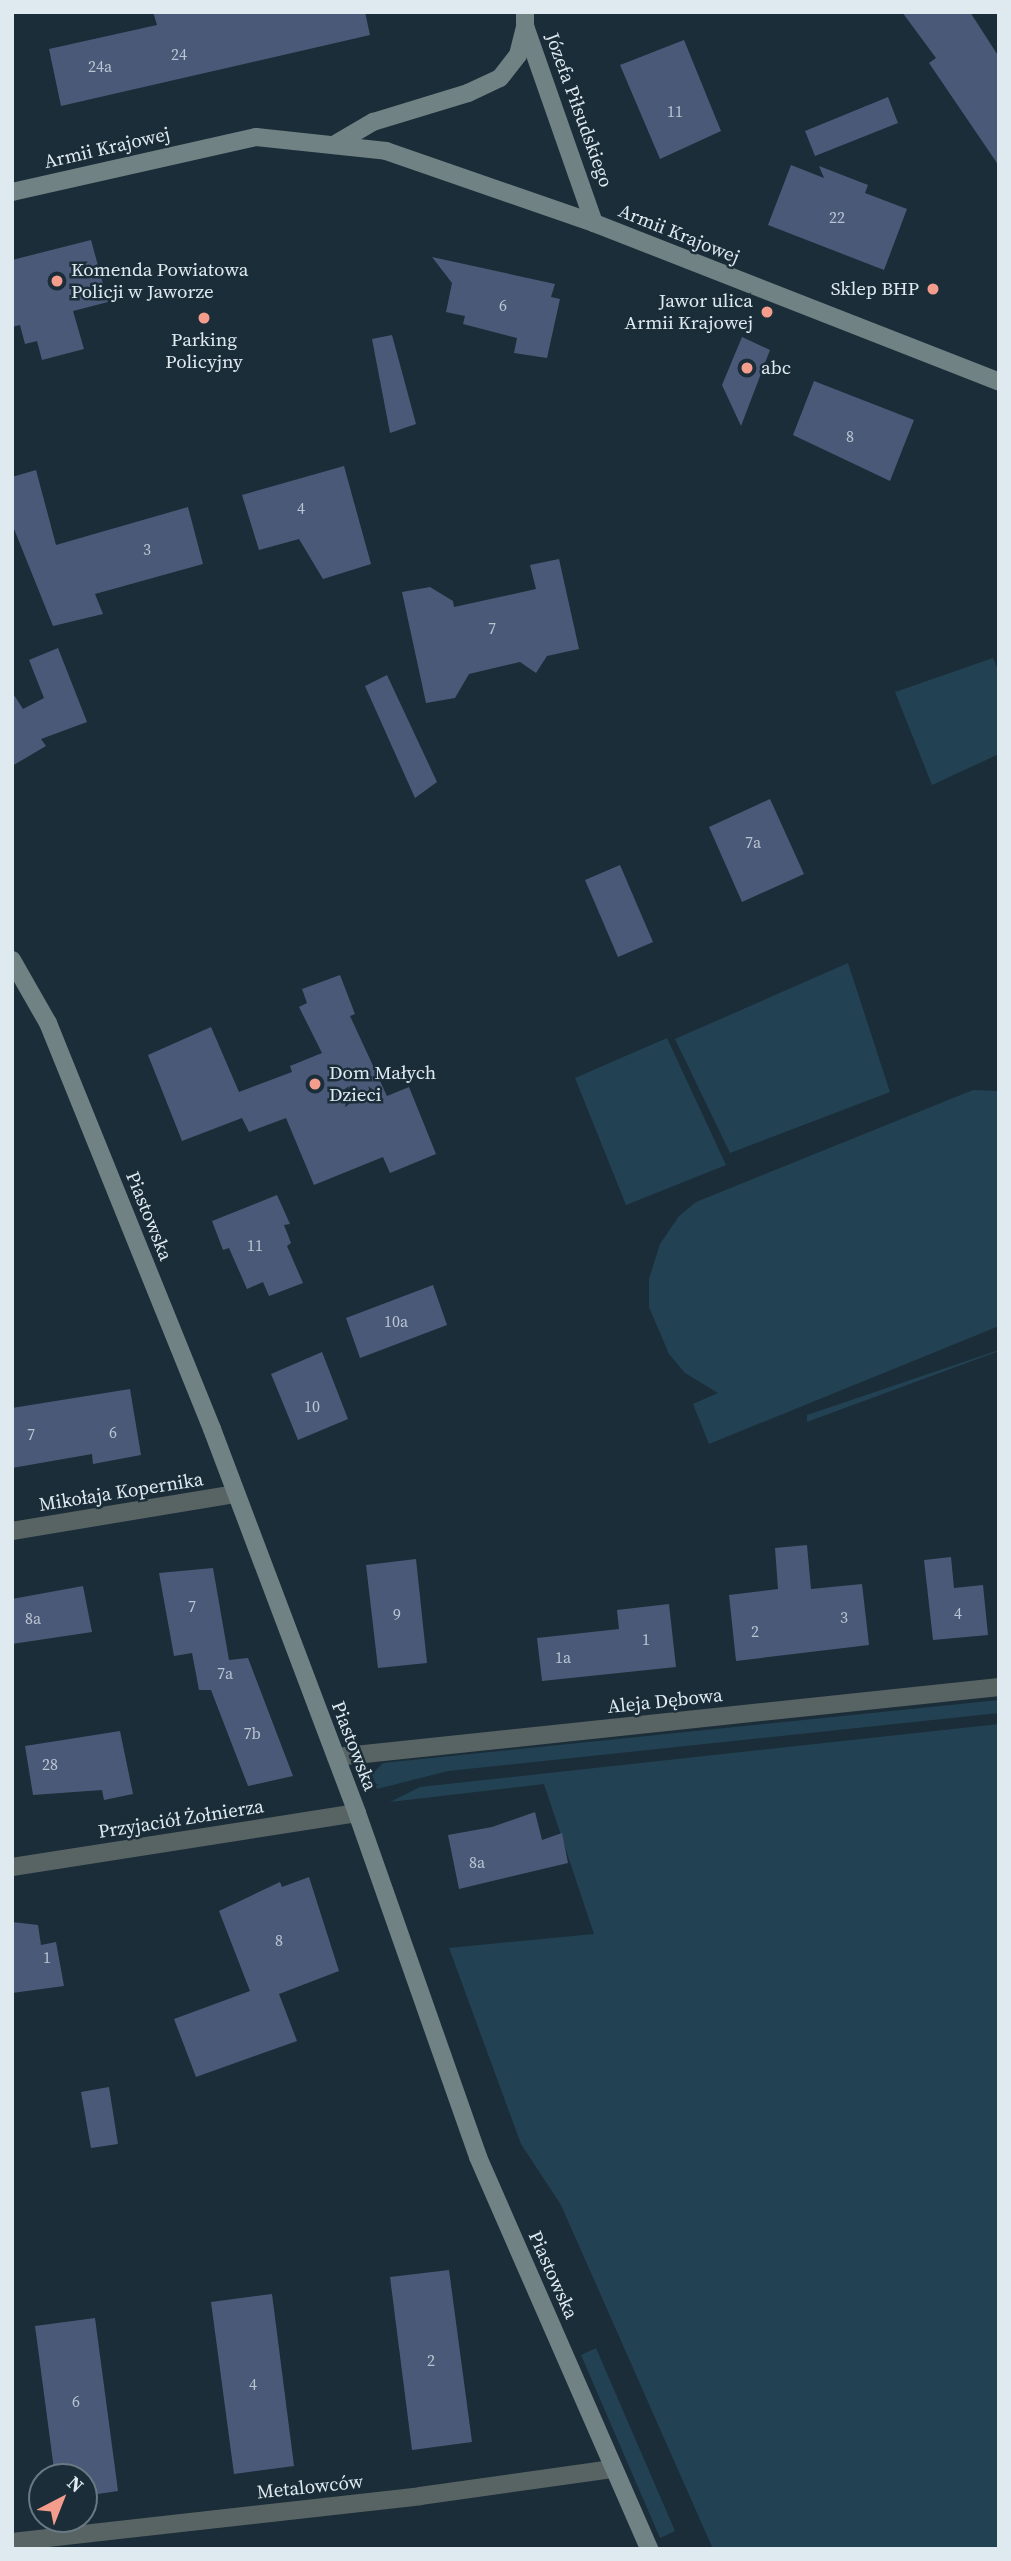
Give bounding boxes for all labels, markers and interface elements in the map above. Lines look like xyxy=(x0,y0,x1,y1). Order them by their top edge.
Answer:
street label: Józefa Piłsudskiego xyxy=(540,30,618,190)
house number: 24 xyxy=(171,44,187,64)
house number: 24a xyxy=(88,56,112,76)
house number: 11 xyxy=(667,101,683,121)
street label: Armii Krajowej xyxy=(42,122,172,174)
street label: Armii Krajowej xyxy=(615,199,743,269)
house number: 22 xyxy=(829,207,845,227)
place label: Komenda Powiatowa Policji w Jaworze xyxy=(71,259,248,303)
marker: Komenda Powiatowa Policji w Jaworze xyxy=(49,273,65,289)
place label: Sklep BHP xyxy=(831,278,919,300)
marker: Sklep BHP xyxy=(925,281,941,297)
place label: Jawor ulica Armii Krajowej xyxy=(625,290,753,334)
house number: 6 xyxy=(499,295,507,315)
marker: Jawor ulica Armii Krajowej xyxy=(759,304,775,320)
marker: Parking Policyjny xyxy=(196,310,212,326)
place label: Parking Policyjny xyxy=(165,329,243,373)
place label: abc xyxy=(761,357,791,379)
marker: abc xyxy=(739,360,755,376)
house number: 8 xyxy=(846,426,854,446)
house number: 4 xyxy=(297,498,305,518)
house number: 3 xyxy=(143,539,151,559)
house number: 7 xyxy=(488,618,496,638)
house number: 7a xyxy=(745,832,761,852)
place label: Dom Małych Dzieci xyxy=(329,1062,436,1106)
marker: Dom Małych Dzieci xyxy=(307,1076,323,1092)
street label: Piastowska xyxy=(121,1168,177,1264)
house number: 11 xyxy=(247,1235,263,1255)
house number: 10a xyxy=(384,1311,408,1331)
house number: 10 xyxy=(304,1396,320,1416)
house number: 6 xyxy=(109,1422,117,1442)
house number: 7 xyxy=(27,1424,35,1444)
street label: Mikołaja Kopernika xyxy=(37,1468,205,1516)
house number: 7 xyxy=(188,1596,196,1616)
house number: 4 xyxy=(954,1603,962,1623)
house number: 9 xyxy=(393,1604,401,1624)
house number: 3 xyxy=(840,1607,848,1627)
house number: 8a xyxy=(25,1608,41,1628)
house number: 2 xyxy=(751,1621,759,1641)
house number: 1 xyxy=(642,1629,650,1649)
house number: 1a xyxy=(555,1647,571,1667)
house number: 7a xyxy=(217,1663,233,1683)
street label: Aleja Dębowa xyxy=(606,1684,724,1718)
street label: Piastowska xyxy=(327,1698,381,1794)
house number: 7b xyxy=(243,1723,261,1743)
house number: 28 xyxy=(42,1754,58,1774)
street label: Przyjaciół Żołnierza xyxy=(97,1795,265,1843)
house number: 8a xyxy=(469,1852,485,1872)
house number: 8 xyxy=(275,1930,283,1950)
house number: 1 xyxy=(43,1947,51,1967)
street label: Piastowska xyxy=(523,2227,583,2323)
house number: 2 xyxy=(427,2350,435,2370)
house number: 4 xyxy=(249,2374,257,2394)
house number: 6 xyxy=(72,2391,80,2411)
north arrow xyxy=(28,2463,98,2533)
text: N xyxy=(62,2470,90,2498)
street label: Metalowców xyxy=(256,2470,364,2504)

